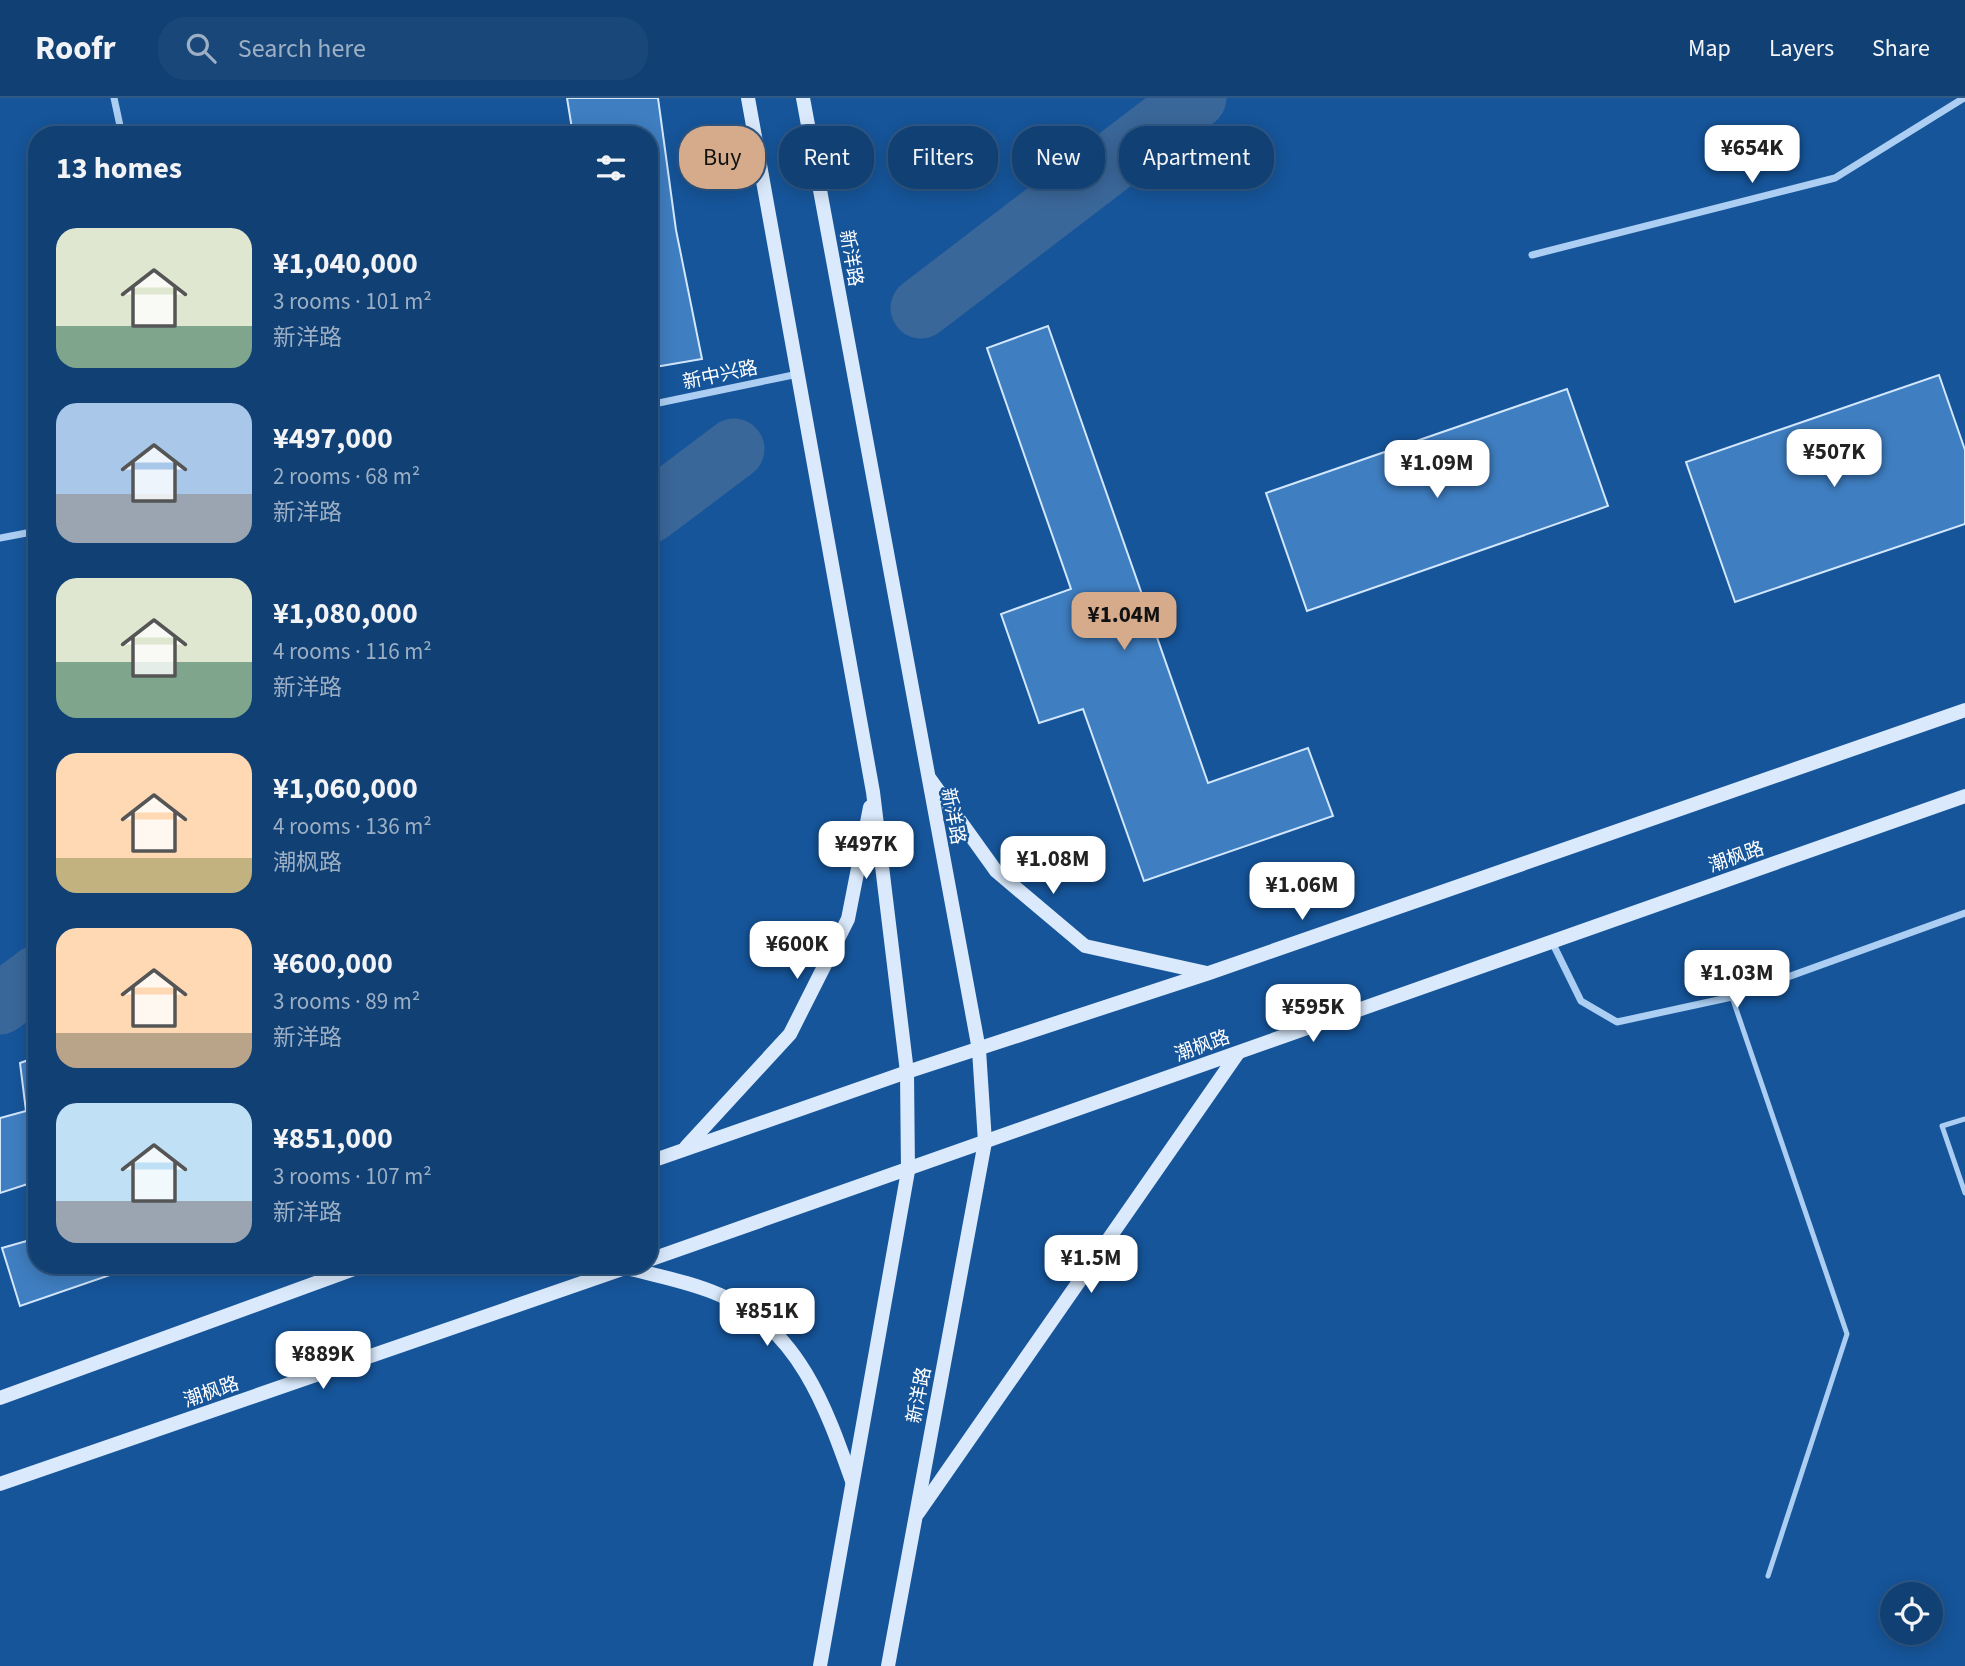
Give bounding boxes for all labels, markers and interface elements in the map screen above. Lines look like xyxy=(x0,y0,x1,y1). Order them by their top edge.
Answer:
search box xyxy=(158,17,648,80)
text: Roofr xyxy=(35,25,116,72)
icon: search xyxy=(182,29,220,67)
text: Search here xyxy=(238,30,366,67)
text: Map xyxy=(1688,31,1731,66)
text: Layers xyxy=(1769,31,1834,66)
text: Share xyxy=(1872,31,1930,66)
chip: Buy xyxy=(679,126,765,189)
chip: Rent xyxy=(779,126,874,189)
chip: Filters xyxy=(888,126,998,189)
chip: New xyxy=(1012,126,1105,189)
chip: Apartment xyxy=(1119,126,1274,189)
pin: ¥654K xyxy=(1703,126,1801,185)
text: ¥654K xyxy=(1721,131,1783,164)
text: 13 homes xyxy=(56,147,182,190)
icon: filters xyxy=(592,149,630,187)
street label: 新洋路 xyxy=(832,228,869,289)
text: ¥1,040,000 xyxy=(273,242,418,285)
icon: home xyxy=(112,256,196,340)
text: 3 rooms · 101 m² xyxy=(273,285,432,318)
text: 新洋路 xyxy=(273,321,342,354)
street label: 新中兴路 xyxy=(680,354,760,397)
text: ¥497,000 xyxy=(273,417,393,460)
pin: ¥507K xyxy=(1785,430,1883,489)
icon: home xyxy=(112,431,196,515)
text: ¥507K xyxy=(1803,435,1865,468)
pin: ¥1.09M xyxy=(1380,440,1494,500)
text: ¥1.09M xyxy=(1400,446,1474,479)
text: 2 rooms · 68 m² xyxy=(273,460,420,493)
text: 新洋路 xyxy=(273,496,342,529)
text: ¥1,080,000 xyxy=(273,592,418,635)
pin: ¥1.04M xyxy=(1067,592,1181,652)
text: ¥1.04M xyxy=(1087,598,1161,631)
icon: home xyxy=(112,606,196,690)
text: 4 rooms · 116 m² xyxy=(273,635,432,668)
text: 新洋路 xyxy=(273,671,342,704)
text: ¥1,060,000 xyxy=(273,767,418,810)
icon: home xyxy=(112,781,196,865)
street label: 新洋路 xyxy=(934,786,971,847)
text: 4 rooms · 136 m² xyxy=(273,810,432,843)
pin: ¥497K xyxy=(817,822,915,881)
text: ¥497K xyxy=(835,827,897,860)
street label: 潮枫路 xyxy=(1705,835,1768,879)
pin: ¥1.08M xyxy=(996,836,1110,896)
text: ¥1.08M xyxy=(1016,842,1090,875)
text: 潮枫路 xyxy=(273,846,342,879)
pin: ¥1.06M xyxy=(1245,862,1359,922)
text: ¥1.06M xyxy=(1265,868,1339,901)
pin: ¥600K xyxy=(748,922,846,981)
text: ¥600K xyxy=(766,927,828,960)
text: ¥600,000 xyxy=(273,942,393,985)
pin: ¥1.03M xyxy=(1680,950,1794,1010)
icon: home xyxy=(112,956,196,1040)
text: ¥1.03M xyxy=(1700,956,1774,989)
pin: ¥595K xyxy=(1264,984,1362,1044)
text: 3 rooms · 89 m² xyxy=(273,985,420,1018)
text: ¥595K xyxy=(1282,990,1344,1023)
text: 新洋路 xyxy=(273,1021,342,1054)
street label: 潮枫路 xyxy=(1171,1024,1234,1069)
text: ¥851,000 xyxy=(273,1117,393,1160)
icon: home xyxy=(112,1131,196,1215)
text: 3 rooms · 107 m² xyxy=(273,1160,432,1193)
text: 新洋路 xyxy=(273,1196,342,1229)
pin: ¥1.5M xyxy=(1042,1236,1140,1295)
text: ¥1.5M xyxy=(1061,1241,1121,1274)
pin: ¥851K xyxy=(718,1288,816,1348)
text: ¥851K xyxy=(736,1294,798,1327)
pin: ¥889K xyxy=(274,1332,372,1391)
text: ¥889K xyxy=(292,1337,354,1370)
street label: 新洋路 xyxy=(901,1365,938,1426)
street label: 潮枫路 xyxy=(180,1370,243,1414)
map controls xyxy=(1880,1582,1943,1645)
button: locate xyxy=(1880,1582,1943,1645)

